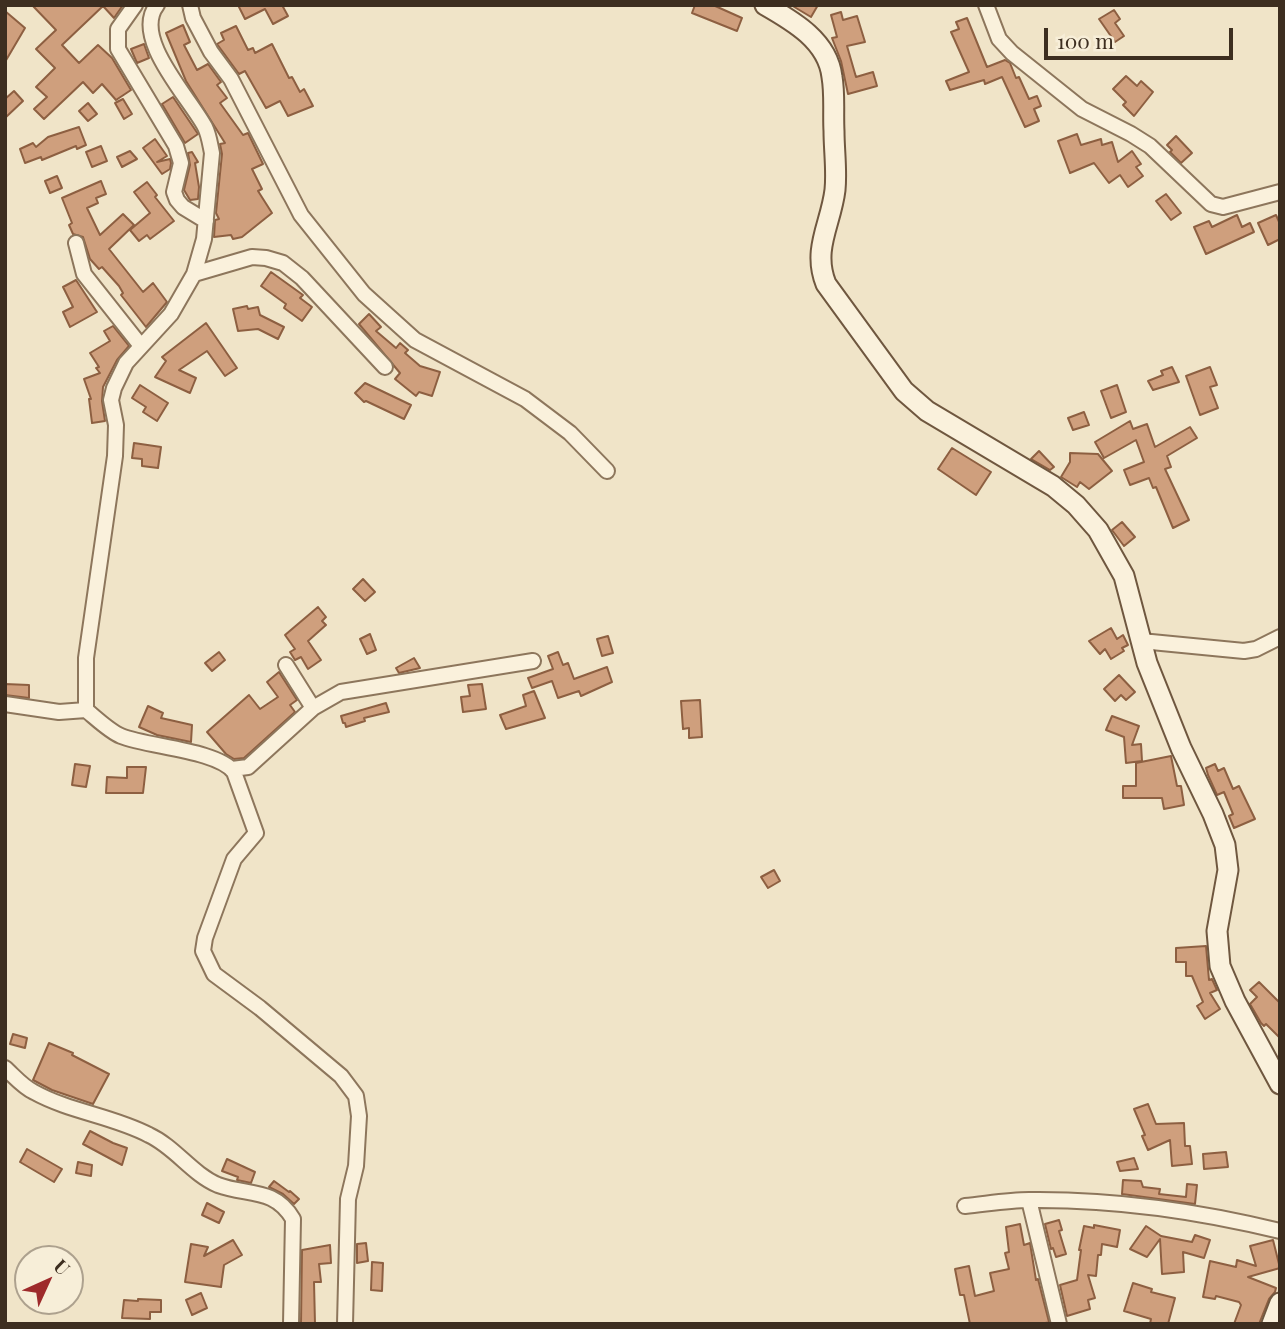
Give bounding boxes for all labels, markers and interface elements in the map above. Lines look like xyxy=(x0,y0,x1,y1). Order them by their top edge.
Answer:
scale bar xyxy=(1047,14,1236,58)
text: 100 m xyxy=(1057,26,1114,54)
north arrow xyxy=(14,1245,84,1315)
text: U xyxy=(49,1253,76,1280)

